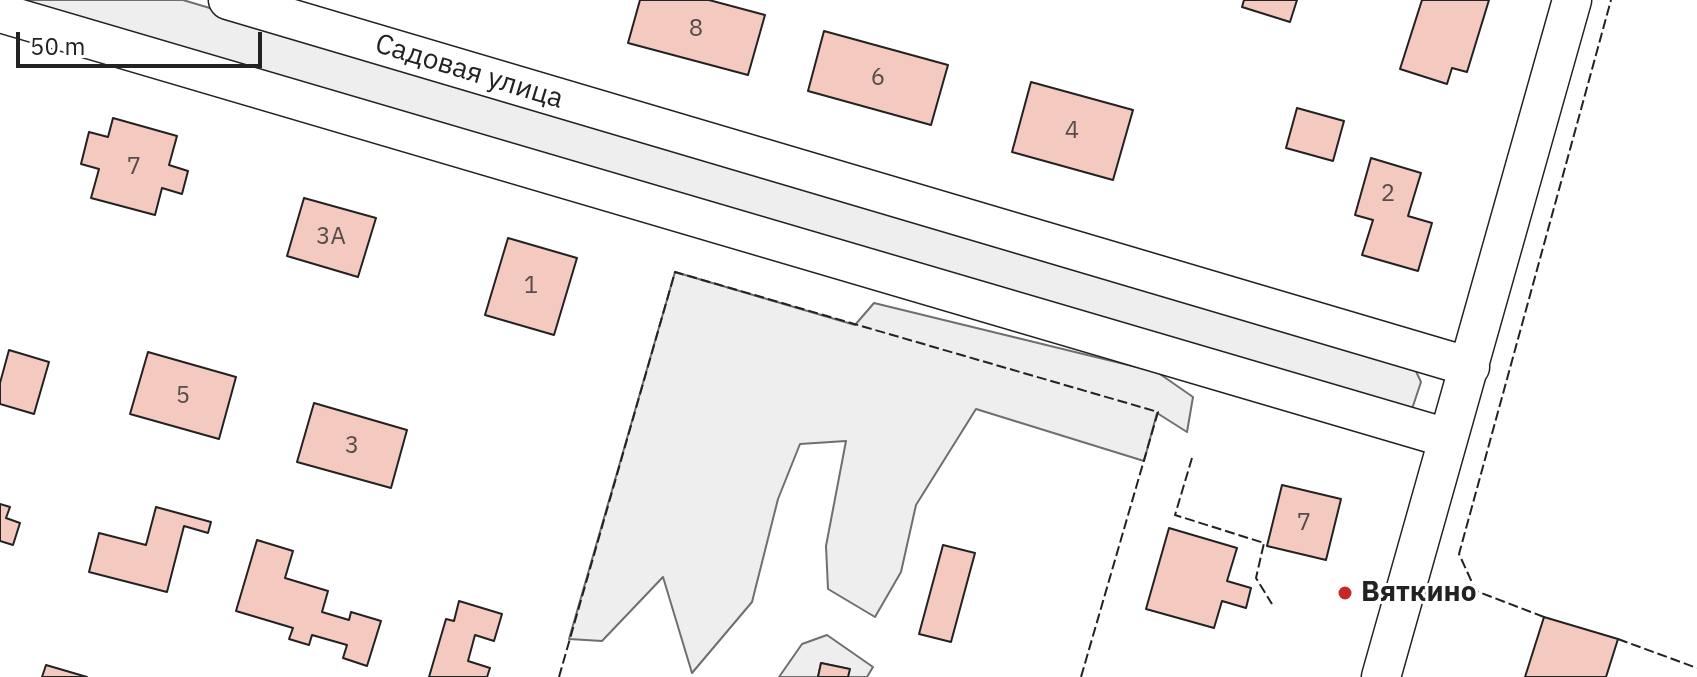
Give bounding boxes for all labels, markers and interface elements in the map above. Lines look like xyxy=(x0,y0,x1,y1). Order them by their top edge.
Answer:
house number: 8 xyxy=(689,15,703,43)
scale bar xyxy=(20,16,266,66)
street label: Садовая улица xyxy=(371,27,567,117)
text: 50 m xyxy=(30,30,85,62)
house number: 6 xyxy=(871,64,885,92)
house number: 4 xyxy=(1065,117,1079,145)
house number: 7 xyxy=(127,153,141,181)
house number: 2 xyxy=(1381,180,1395,208)
house number: 3А xyxy=(316,223,346,251)
house number: 1 xyxy=(524,272,538,300)
house number: 5 xyxy=(176,382,190,410)
house number: 3 xyxy=(345,432,359,460)
house number: 7 xyxy=(1297,509,1311,537)
place label: Вяткино xyxy=(1361,576,1476,610)
marker: Вяткино xyxy=(1336,584,1354,602)

